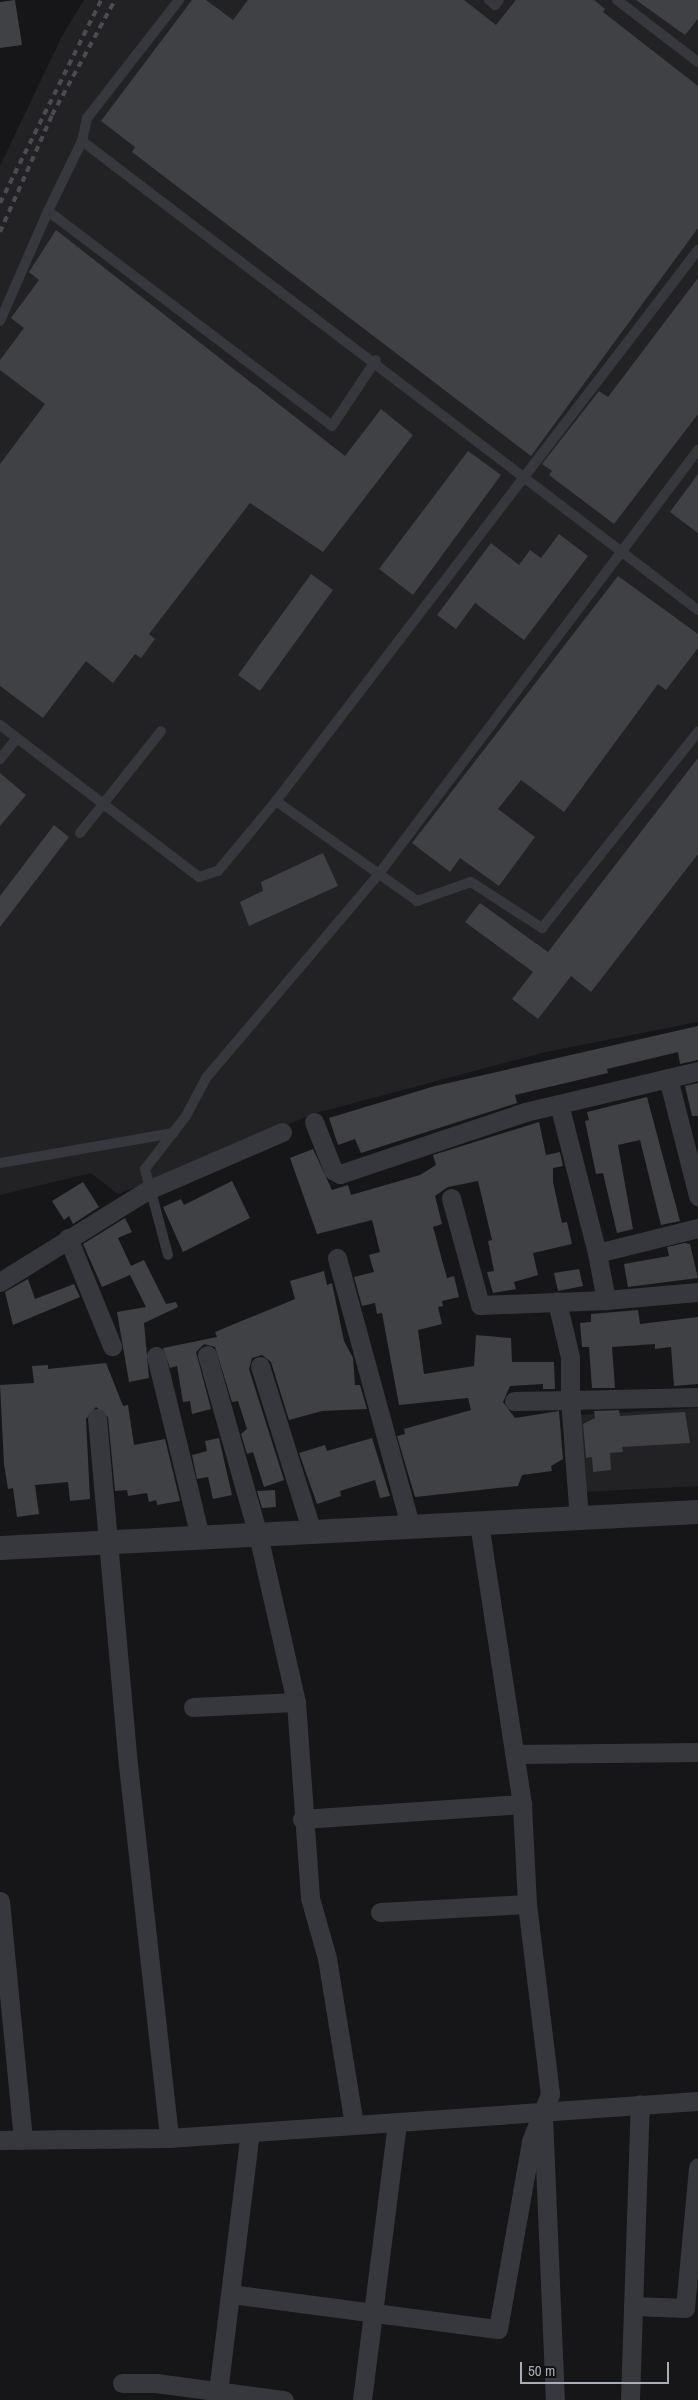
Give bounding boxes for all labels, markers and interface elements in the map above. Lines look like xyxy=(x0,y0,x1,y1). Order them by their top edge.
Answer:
scale bar xyxy=(523,2352,672,2384)
text: 50 m xyxy=(528,2360,555,2381)

